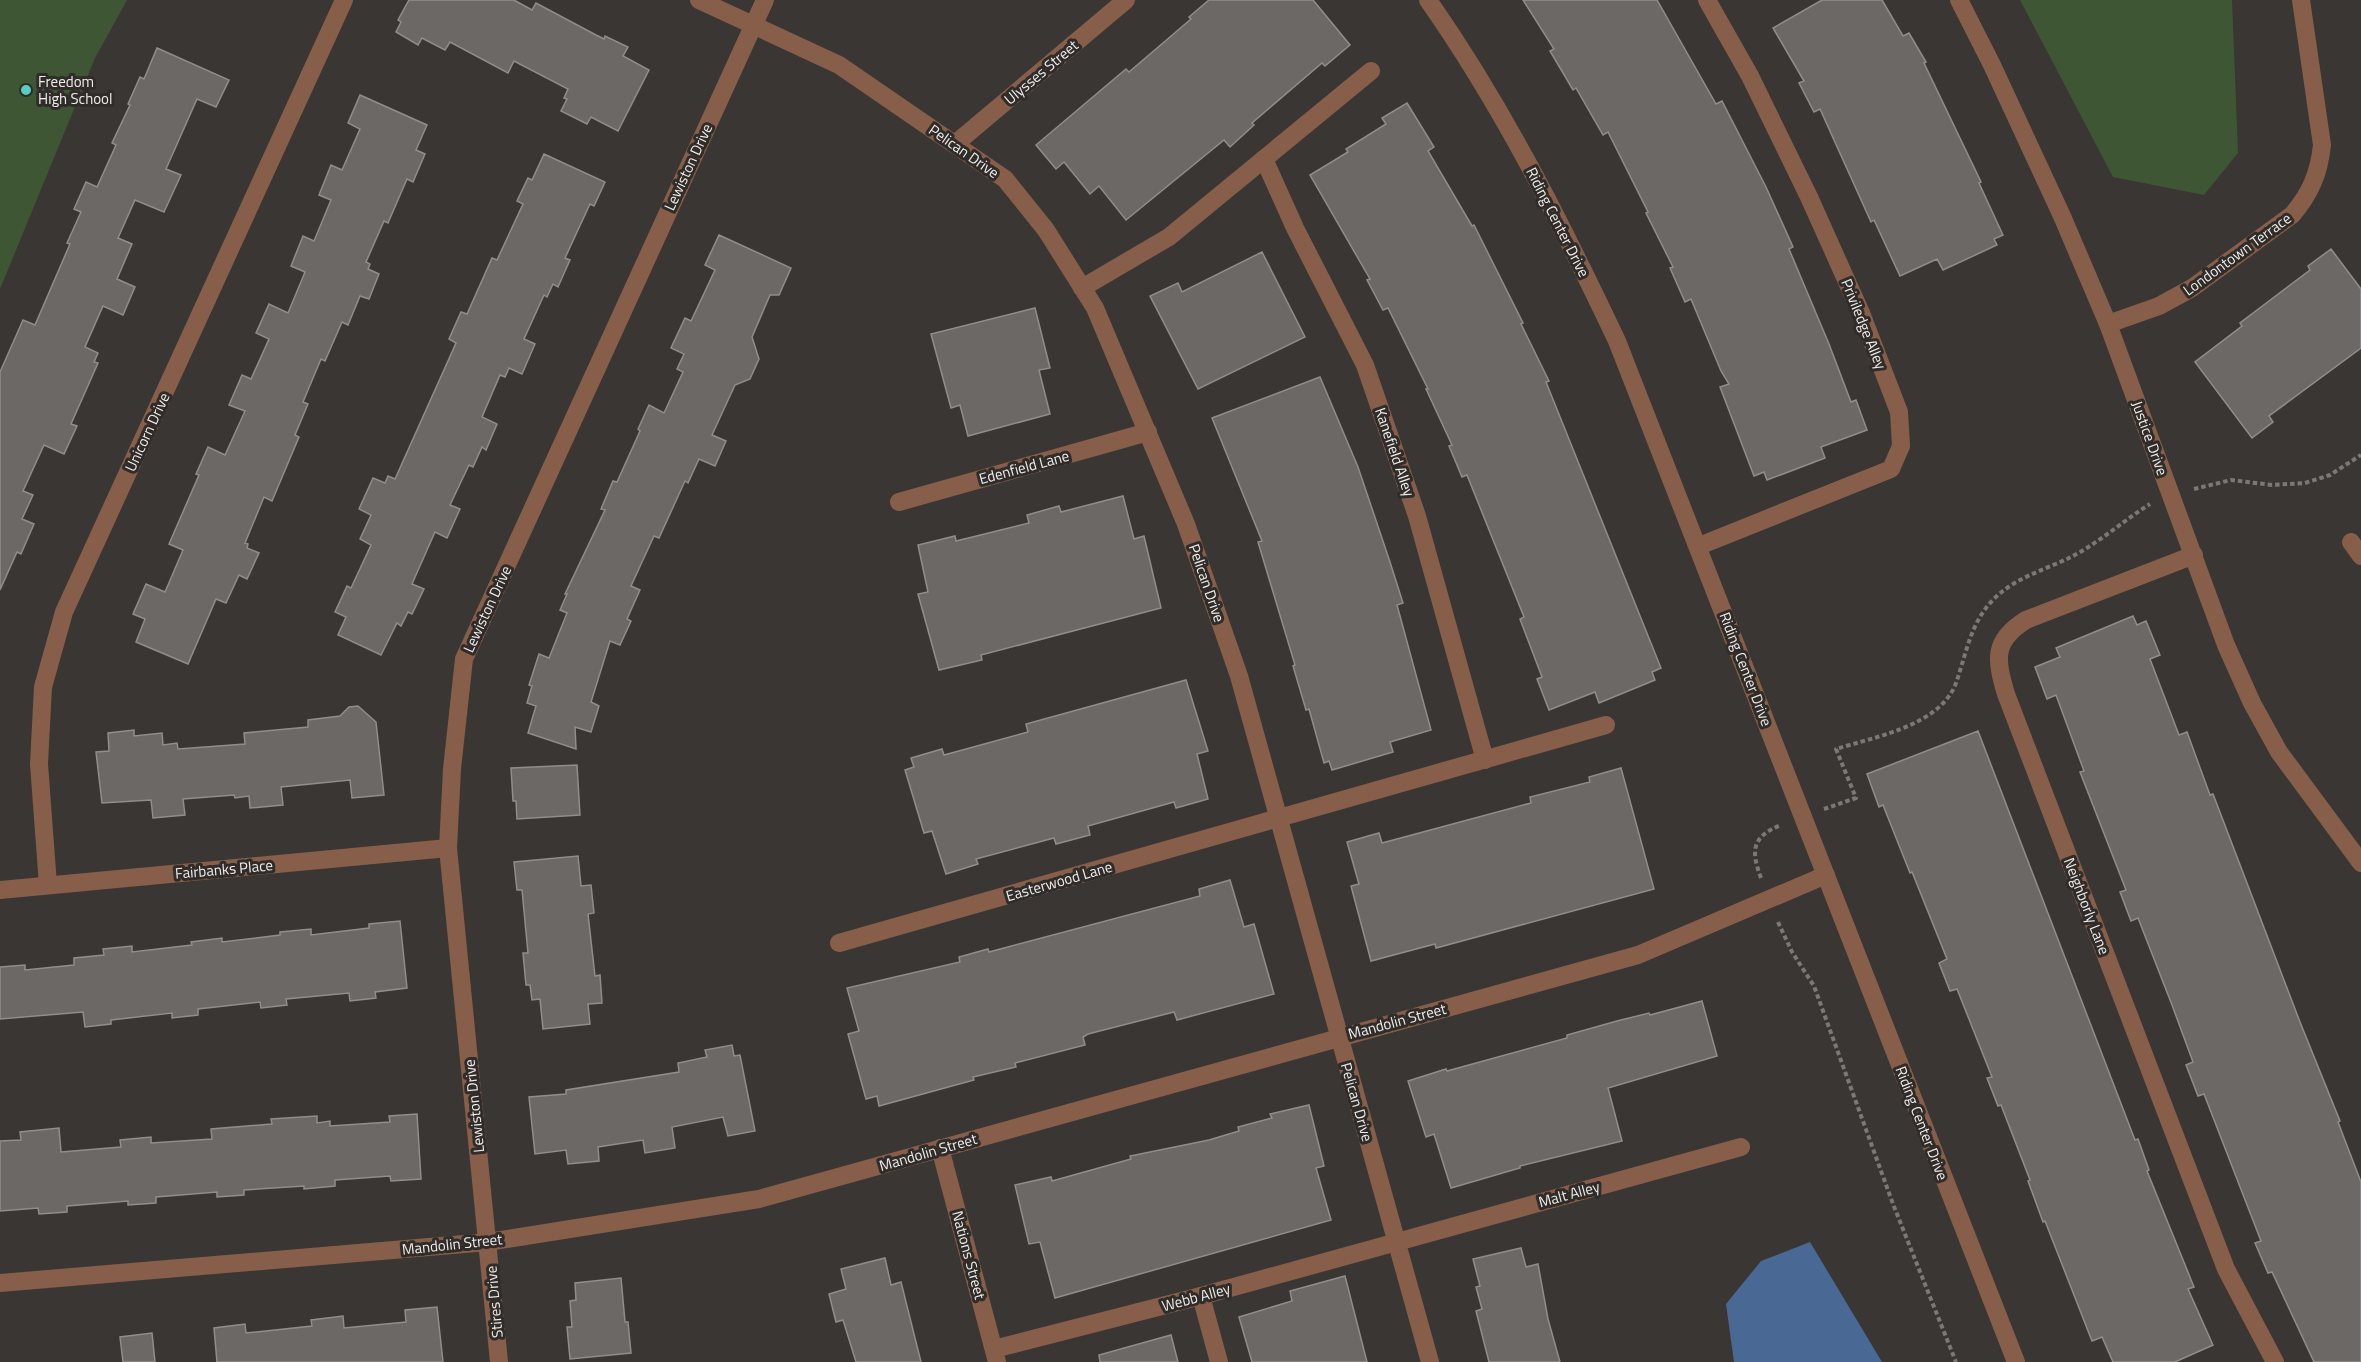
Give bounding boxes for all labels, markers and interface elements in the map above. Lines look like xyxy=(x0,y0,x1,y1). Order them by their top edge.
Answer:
street label: Ulysses Street xyxy=(999,34,1084,110)
place label: Freedom High School xyxy=(38,70,113,110)
marker: Freedom High School xyxy=(19,83,33,97)
street label: Pelican Drive xyxy=(924,118,1004,184)
street label: Lewiston Drive xyxy=(658,120,718,214)
street label: Riding Center Drive xyxy=(1520,163,1596,281)
street label: Londontown Terrace xyxy=(2178,207,2296,301)
street label: Priviledge Alley xyxy=(1835,275,1893,373)
street label: Unicorn Drive xyxy=(119,389,175,475)
street label: Justice Drive xyxy=(2126,397,2174,479)
street label: Kanefield Alley xyxy=(1369,404,1421,500)
street label: Edenfield Lane xyxy=(976,444,1072,490)
street label: Pelican Drive xyxy=(1183,541,1231,625)
street label: Lewiston Drive xyxy=(457,562,517,656)
street label: Riding Center Drive xyxy=(1714,609,1778,729)
street label: Fairbanks Place xyxy=(174,853,274,885)
street label: Neighborly Lane xyxy=(2058,854,2116,958)
street label: Easterwood Lane xyxy=(1003,855,1115,907)
street label: Mandolin Street xyxy=(1345,997,1449,1045)
street label: Lewiston Drive xyxy=(458,1058,490,1154)
street label: Pelican Drive xyxy=(1335,1060,1379,1144)
street label: Riding Center Drive xyxy=(1890,1063,1954,1183)
street label: Mandolin Street xyxy=(876,1127,980,1177)
street label: Malt Alley xyxy=(1536,1175,1602,1213)
street label: Nations Street xyxy=(946,1208,992,1303)
street label: Mandolin Street xyxy=(401,1227,504,1261)
street label: Stires Drive xyxy=(479,1265,509,1339)
street label: Webb Alley xyxy=(1159,1277,1233,1317)

